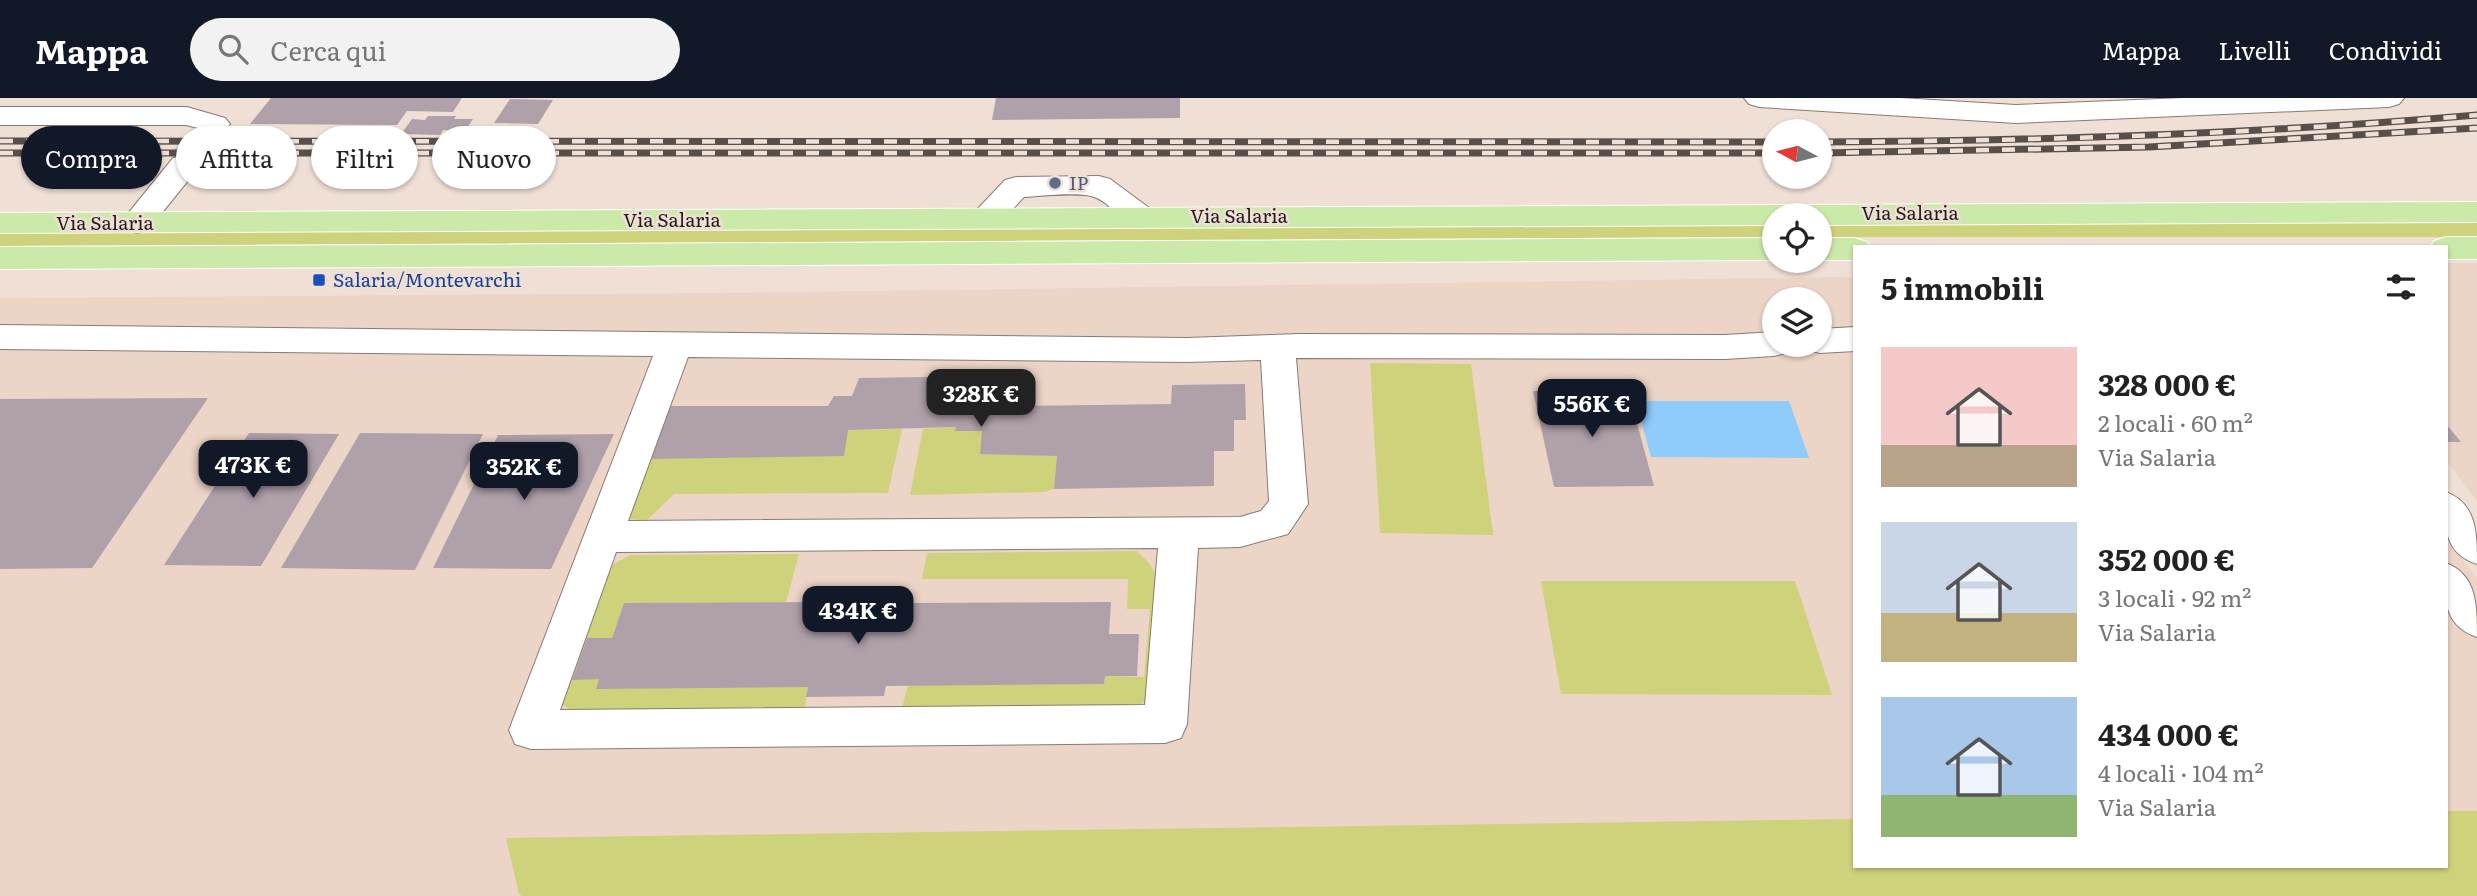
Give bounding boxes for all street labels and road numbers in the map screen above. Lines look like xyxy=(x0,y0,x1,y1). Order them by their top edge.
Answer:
street label: Via Salaria xyxy=(1861,198,1960,226)
street label: Via Salaria xyxy=(1190,201,1289,229)
street label: Via Salaria xyxy=(623,205,722,233)
street label: Via Salaria xyxy=(56,208,155,236)

